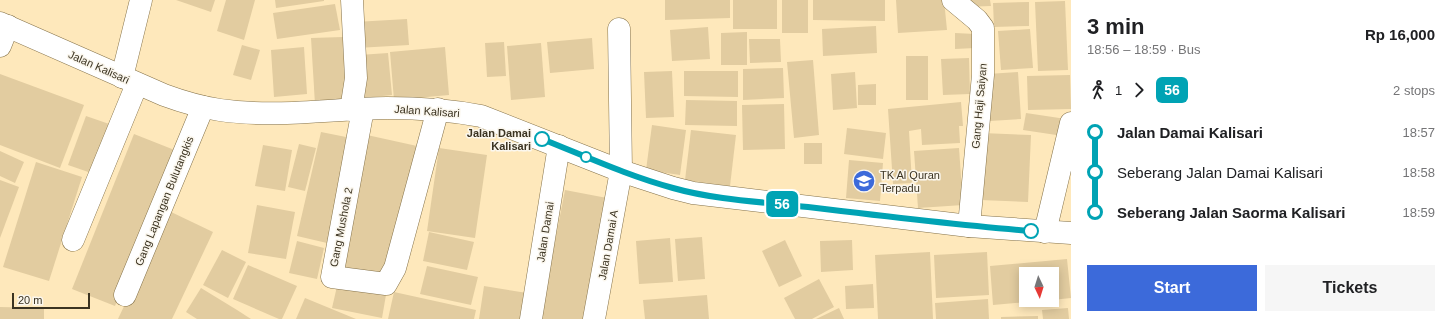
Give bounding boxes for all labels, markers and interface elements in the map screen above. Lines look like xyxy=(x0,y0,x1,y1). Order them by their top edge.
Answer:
text: 3 min xyxy=(1087,14,1144,39)
text: Rp 16,000 xyxy=(1365,26,1435,43)
text: 18:56 – 18:59 · Bus xyxy=(1087,42,1200,57)
street label: Jalan Kalisari xyxy=(67,48,131,86)
street label: Gang Haji Saiyan xyxy=(969,63,989,149)
icon: walk xyxy=(1087,79,1109,101)
icon: forward xyxy=(1128,79,1150,101)
text: 56 xyxy=(1164,82,1180,98)
text: 1 xyxy=(1115,83,1122,98)
text: 2 stops xyxy=(1393,83,1435,98)
street label: Jalan Kalisari xyxy=(394,103,460,119)
text: Jalan Damai Kalisari xyxy=(1117,124,1263,141)
text: 18:57 xyxy=(1402,125,1435,140)
place label: Jalan Damai Kalisari xyxy=(467,127,531,152)
marker: Jalan Damai Kalisari xyxy=(534,131,550,147)
street label: Gang Lapangan Bulutangkis xyxy=(132,134,196,268)
unlabelled marker xyxy=(580,151,592,163)
text: Seberang Jalan Damai Kalisari xyxy=(1117,164,1323,181)
text: 18:58 xyxy=(1402,165,1435,180)
school or university icon: TK Al Quran Terpadu xyxy=(851,168,877,194)
place label: TK Al Quran Terpadu xyxy=(880,169,940,194)
street label: Gang Mushola 2 xyxy=(327,186,355,268)
line badge: 56 xyxy=(764,191,800,217)
text: 56 xyxy=(774,196,790,212)
street label: Jalan Damai xyxy=(534,201,556,263)
text: Seberang Jalan Saorma Kalisari xyxy=(1117,204,1345,221)
text: 18:59 xyxy=(1402,205,1435,220)
street label: Jalan Damai A xyxy=(596,208,620,281)
unlabelled marker xyxy=(1023,223,1039,239)
button: Start xyxy=(1087,265,1257,311)
button: Tickets xyxy=(1265,265,1435,311)
north arrow xyxy=(1019,267,1059,307)
map controls xyxy=(1019,267,1059,307)
scale bar xyxy=(12,291,90,310)
text: 20 m xyxy=(18,294,42,306)

